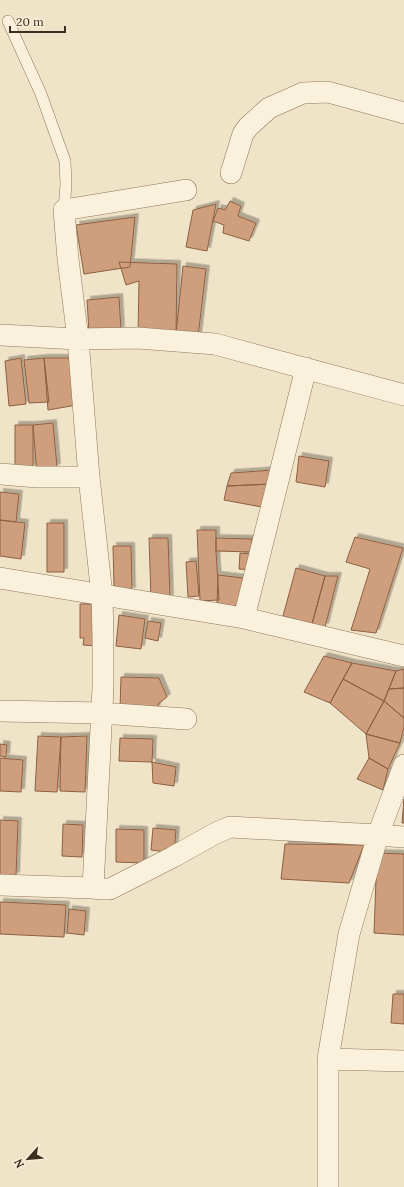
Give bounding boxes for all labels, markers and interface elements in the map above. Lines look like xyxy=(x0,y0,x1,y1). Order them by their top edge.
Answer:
scale bar xyxy=(10,8,65,34)
text: 20 m xyxy=(16,14,44,29)
north arrow xyxy=(8,1139,48,1179)
text: N xyxy=(11,1156,27,1171)

